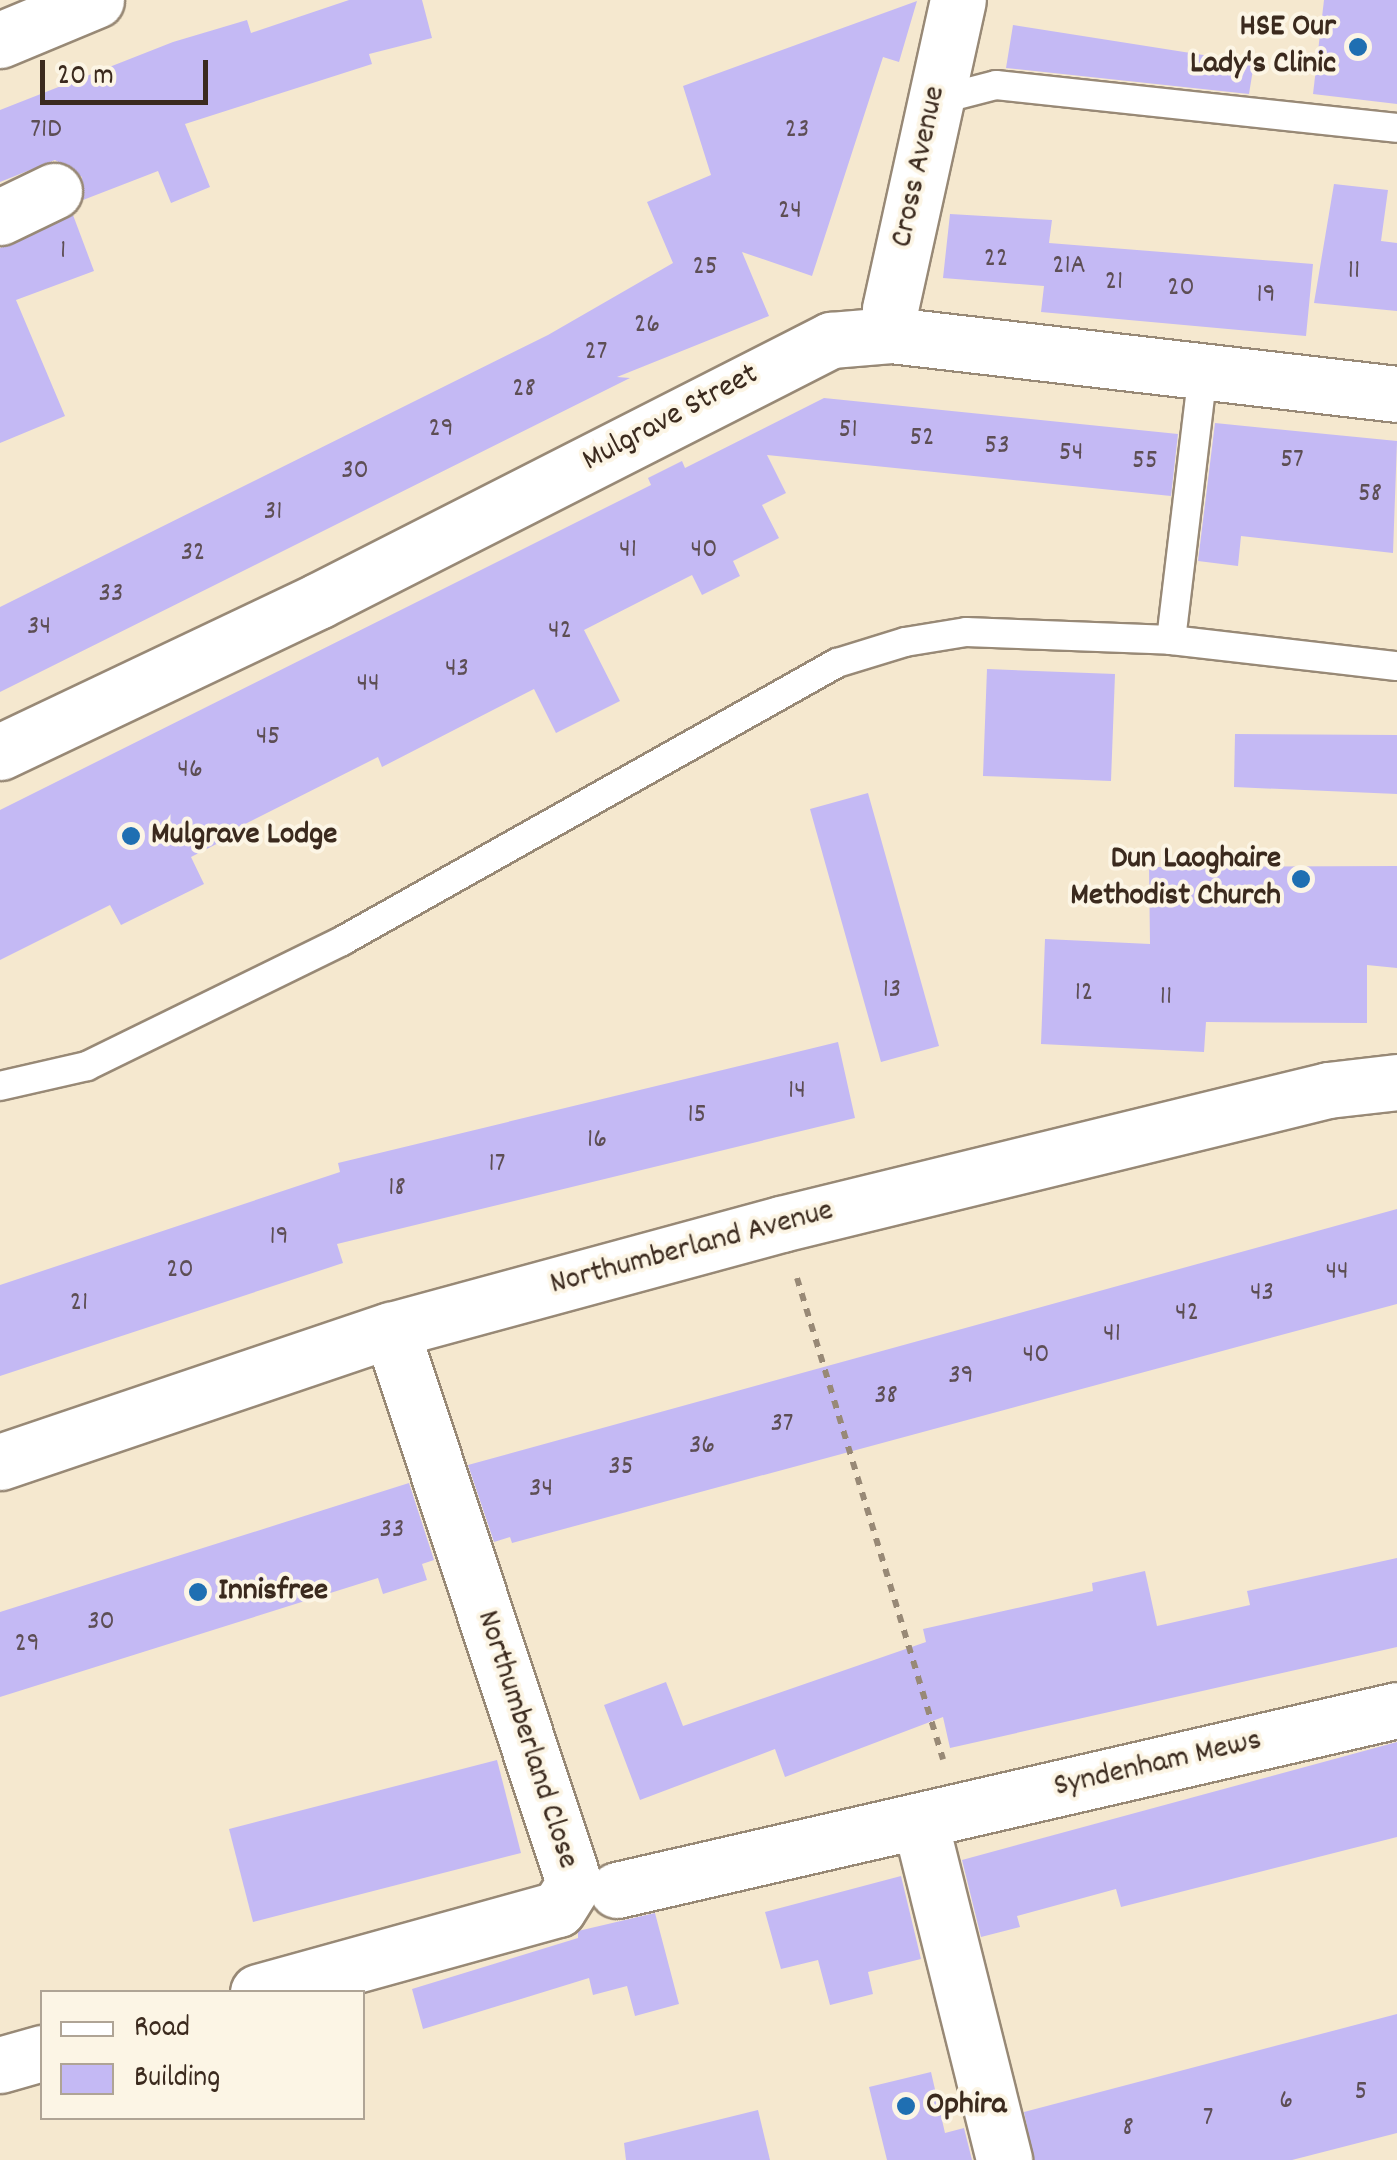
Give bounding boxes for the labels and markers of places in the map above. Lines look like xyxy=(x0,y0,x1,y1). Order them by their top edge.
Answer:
place label: HSE Our Lady's Clinic xyxy=(1190,10,1336,85)
marker: HSE Our Lady's Clinic xyxy=(1345,34,1371,60)
place label: Mulgrave Lodge xyxy=(151,817,337,855)
marker: Mulgrave Lodge xyxy=(120,825,142,847)
place label: Dun Laoghaire Methodist Church xyxy=(1070,842,1281,917)
marker: Dun Laoghaire Methodist Church xyxy=(1290,868,1312,890)
place label: Innisfree xyxy=(218,1573,328,1611)
marker: Innisfree xyxy=(187,1581,209,1603)
place label: Ophira xyxy=(926,2087,1007,2125)
marker: Ophira xyxy=(895,2095,917,2117)

